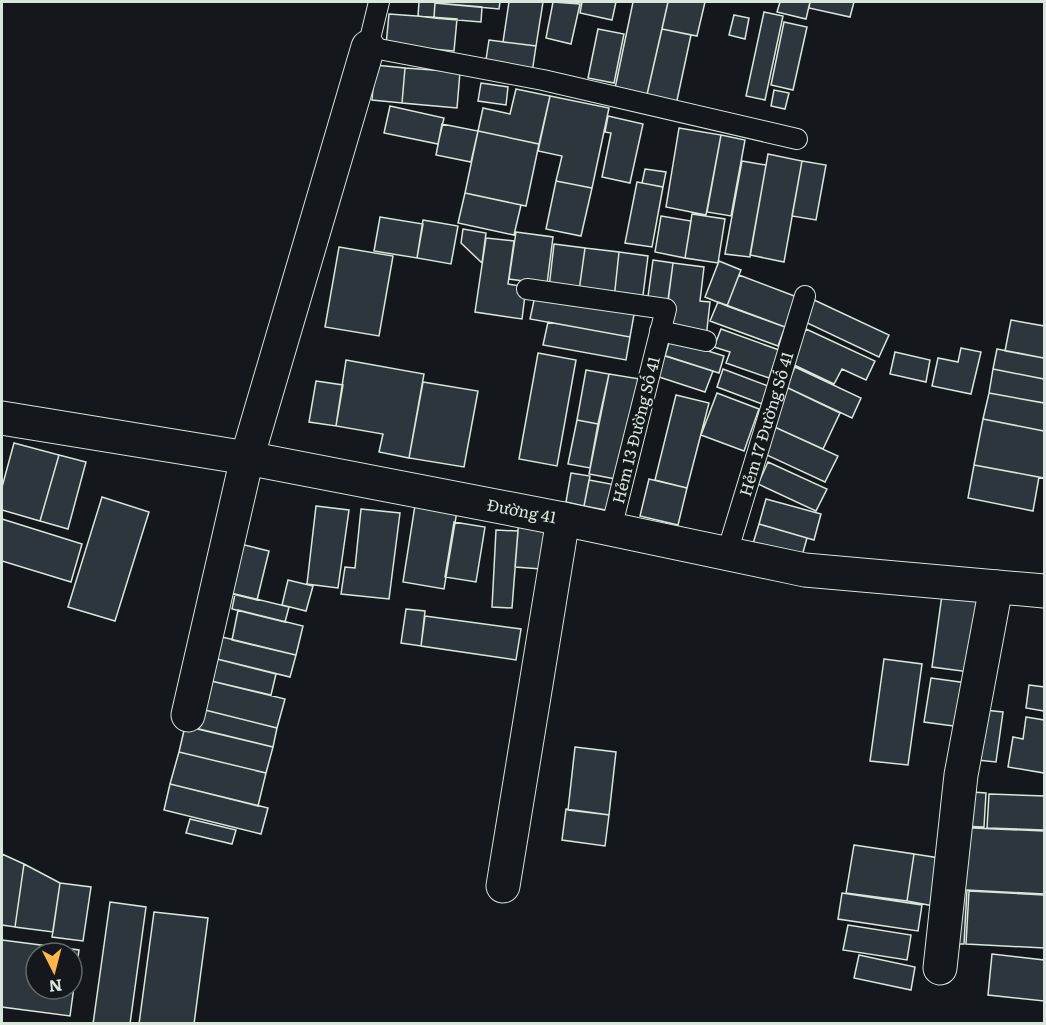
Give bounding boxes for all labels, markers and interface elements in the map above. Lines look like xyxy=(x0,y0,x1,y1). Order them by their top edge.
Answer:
street label: Hẻm 17 Đường Số 41 xyxy=(732,348,799,499)
street label: Hẻm 13 Đường Số 41 xyxy=(605,353,665,506)
street label: Đường 41 xyxy=(485,492,559,529)
north arrow xyxy=(24,941,84,1001)
text: N xyxy=(48,974,64,1000)

